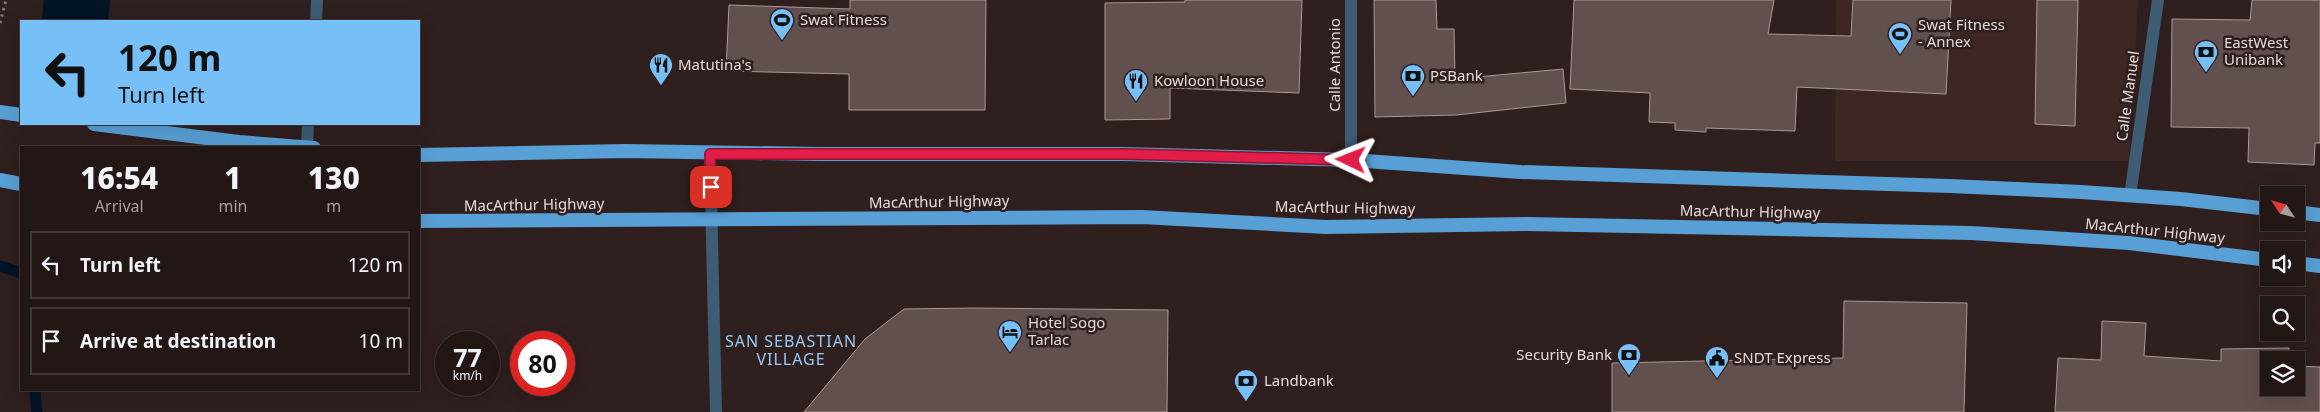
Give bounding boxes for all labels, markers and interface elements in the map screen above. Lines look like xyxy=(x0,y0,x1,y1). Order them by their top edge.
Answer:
sports icon: Swat Fitness xyxy=(769,7,795,41)
place label: Swat Fitness xyxy=(800,9,887,29)
place label: Swat Fitness - Annex xyxy=(1918,14,2005,51)
street label: Calle Antonio xyxy=(1324,18,1344,112)
sports icon: Swat Fitness - Annex xyxy=(1887,21,1913,55)
place label: EastWest Unibank xyxy=(2224,32,2289,69)
text: 120 m xyxy=(118,34,221,81)
bank icon: EastWest Unibank xyxy=(2193,39,2219,73)
icon: left xyxy=(35,40,100,105)
street label: Calle Manuel xyxy=(2111,49,2143,142)
restaurant icon: Matutina's xyxy=(648,52,674,86)
place label: Matutina's xyxy=(678,54,752,74)
bank icon: PSBank xyxy=(1400,63,1426,97)
place label: PSBank xyxy=(1430,65,1483,85)
restaurant icon: Kowloon House xyxy=(1123,68,1149,102)
place label: Kowloon House xyxy=(1154,70,1264,90)
text: Turn left xyxy=(118,79,205,109)
position arrow xyxy=(1324,133,1376,185)
text: 16:54 xyxy=(80,157,158,198)
text: 1 xyxy=(224,157,242,198)
text: 130 xyxy=(308,157,360,198)
pin xyxy=(690,166,732,208)
icon: arrive xyxy=(697,173,725,201)
north arrow xyxy=(2260,186,2305,231)
map controls xyxy=(2260,186,2305,396)
street label: MacArthur Highway xyxy=(869,190,1010,212)
street label: MacArthur Highway xyxy=(464,193,605,215)
text: Arrival xyxy=(95,195,144,217)
text: min xyxy=(218,195,247,217)
text: m xyxy=(326,195,341,217)
street label: MacArthur Highway xyxy=(1275,196,1416,218)
street label: MacArthur Highway xyxy=(1680,200,1821,222)
street label: MacArthur Highway xyxy=(2084,213,2226,247)
button: sound xyxy=(2260,241,2305,286)
icon: left xyxy=(37,251,65,279)
text: Turn left xyxy=(80,252,161,278)
text: 120 m xyxy=(348,252,403,278)
button: search xyxy=(2260,296,2305,341)
place label: Hotel Sogo Tarlac xyxy=(1028,312,1105,349)
hotel icon: Hotel Sogo Tarlac xyxy=(997,319,1023,353)
icon: arrive xyxy=(37,327,65,355)
text: Arrive at destination xyxy=(80,328,276,354)
text: 10 m xyxy=(359,328,403,354)
district label: SAN SEBASTIAN VILLAGE xyxy=(725,330,857,370)
speed limit sign: 80 xyxy=(510,331,575,396)
text: 77 xyxy=(453,340,482,374)
bank icon: Security Bank xyxy=(1616,342,1642,376)
place label: Security Bank xyxy=(1516,344,1612,364)
public building icon: SNDT Express xyxy=(1704,345,1730,379)
place label: SNDT Express xyxy=(1734,347,1831,367)
button: layers xyxy=(2260,351,2305,396)
text: km/h xyxy=(453,367,482,384)
bank icon: Landbank xyxy=(1233,368,1259,402)
place label: Landbank xyxy=(1264,370,1334,390)

